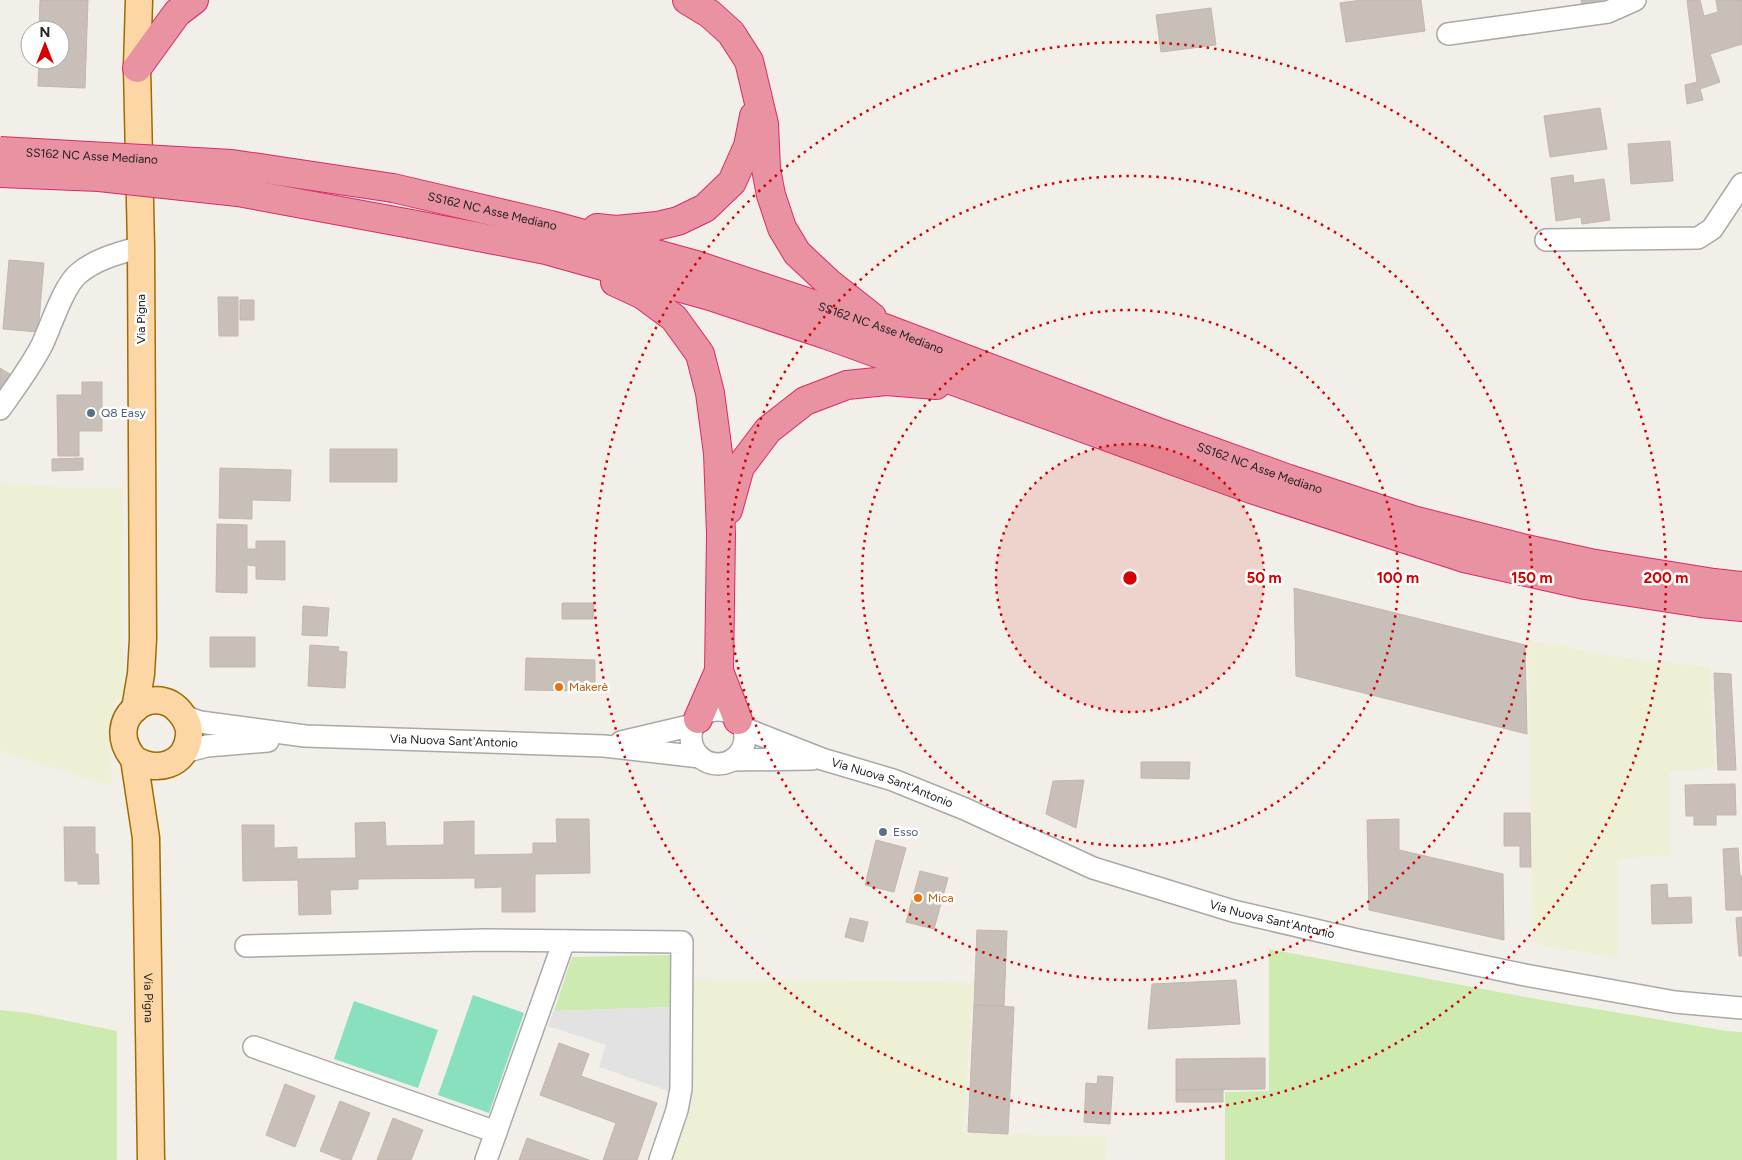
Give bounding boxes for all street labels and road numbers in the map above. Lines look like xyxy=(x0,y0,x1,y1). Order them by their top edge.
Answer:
street label: SS162 NC Asse Mediano xyxy=(25,145,158,167)
street label: SS162 NC Asse Mediano xyxy=(426,189,559,233)
street label: Via Pigna xyxy=(134,294,148,344)
street label: SS162 NC Asse Mediano xyxy=(816,299,946,357)
street label: SS162 NC Asse Mediano xyxy=(1195,440,1324,497)
street label: Via Nuova Sant'Antonio xyxy=(390,732,518,750)
street label: Via Nuova Sant'Antonio xyxy=(830,755,955,810)
street label: Via Nuova Sant'Antonio xyxy=(1208,897,1336,941)
street label: Via Pigna xyxy=(141,973,156,1023)

